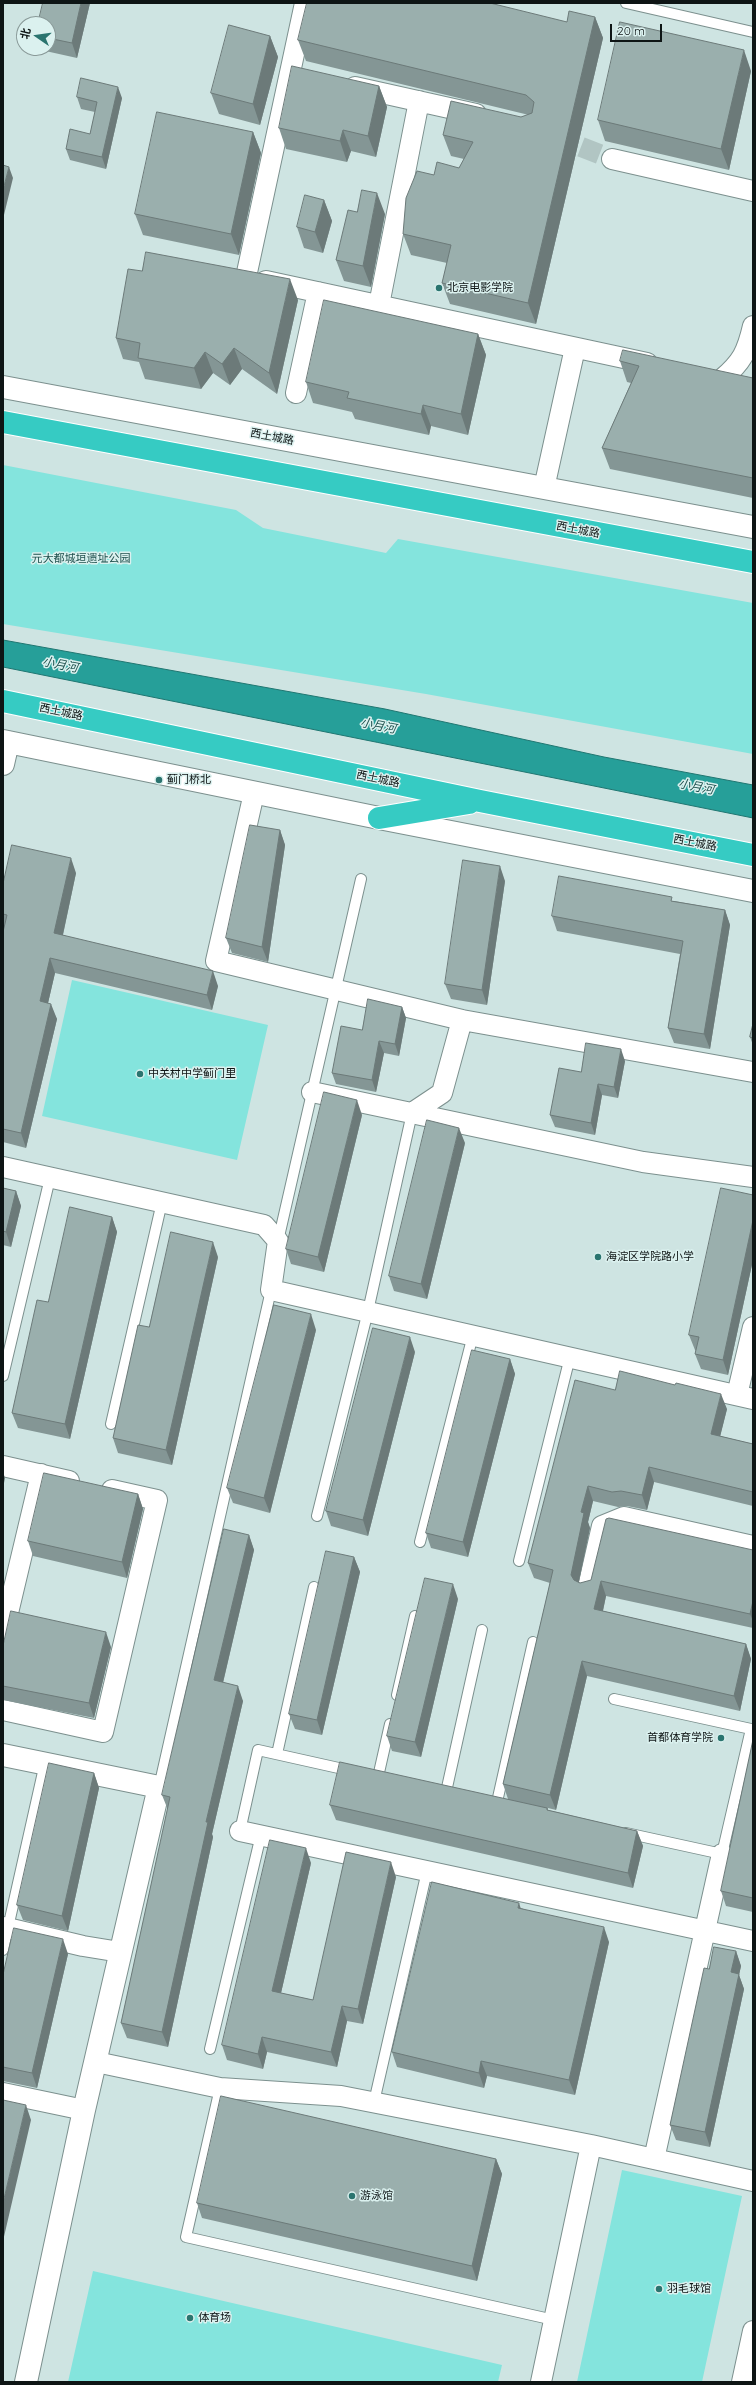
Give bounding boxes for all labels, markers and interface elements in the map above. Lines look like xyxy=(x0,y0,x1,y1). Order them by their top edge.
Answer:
north arrow xyxy=(16,16,56,56)
scale bar xyxy=(612,16,664,42)
text: 20 m xyxy=(617,23,645,38)
text: 北 xyxy=(17,27,33,40)
place label: 北京电影学院 xyxy=(447,281,513,295)
marker: 北京电影学院 xyxy=(434,283,444,293)
street label: 西土城路 xyxy=(249,426,295,448)
street label: 西土城路 xyxy=(555,519,601,541)
park label: 元大都城垣遗址公园 xyxy=(32,552,130,566)
water label: 小月河 xyxy=(41,654,79,676)
street label: 西土城路 xyxy=(38,701,84,723)
water label: 小月河 xyxy=(359,715,397,737)
street label: 西土城路 xyxy=(355,768,401,790)
place label: 蓟门桥北 xyxy=(167,773,211,787)
marker: 蓟门桥北 xyxy=(154,775,164,785)
water label: 小月河 xyxy=(677,776,715,798)
street label: 西土城路 xyxy=(672,832,718,854)
place label: 中关村中学蓟门里 xyxy=(148,1067,236,1081)
marker: 中关村中学蓟门里 xyxy=(135,1069,145,1079)
place label: 海淀区学院路小学 xyxy=(606,1250,694,1264)
marker: 海淀区学院路小学 xyxy=(593,1252,603,1262)
place label: 首都体育学院 xyxy=(647,1731,713,1745)
marker: 首都体育学院 xyxy=(716,1733,726,1743)
place label: 游泳馆 xyxy=(360,2189,393,2203)
marker: 游泳馆 xyxy=(347,2191,357,2201)
place label: 羽毛球馆 xyxy=(667,2282,711,2296)
marker: 羽毛球馆 xyxy=(654,2284,664,2294)
place label: 体育场 xyxy=(198,2311,231,2325)
marker: 体育场 xyxy=(185,2313,195,2323)

